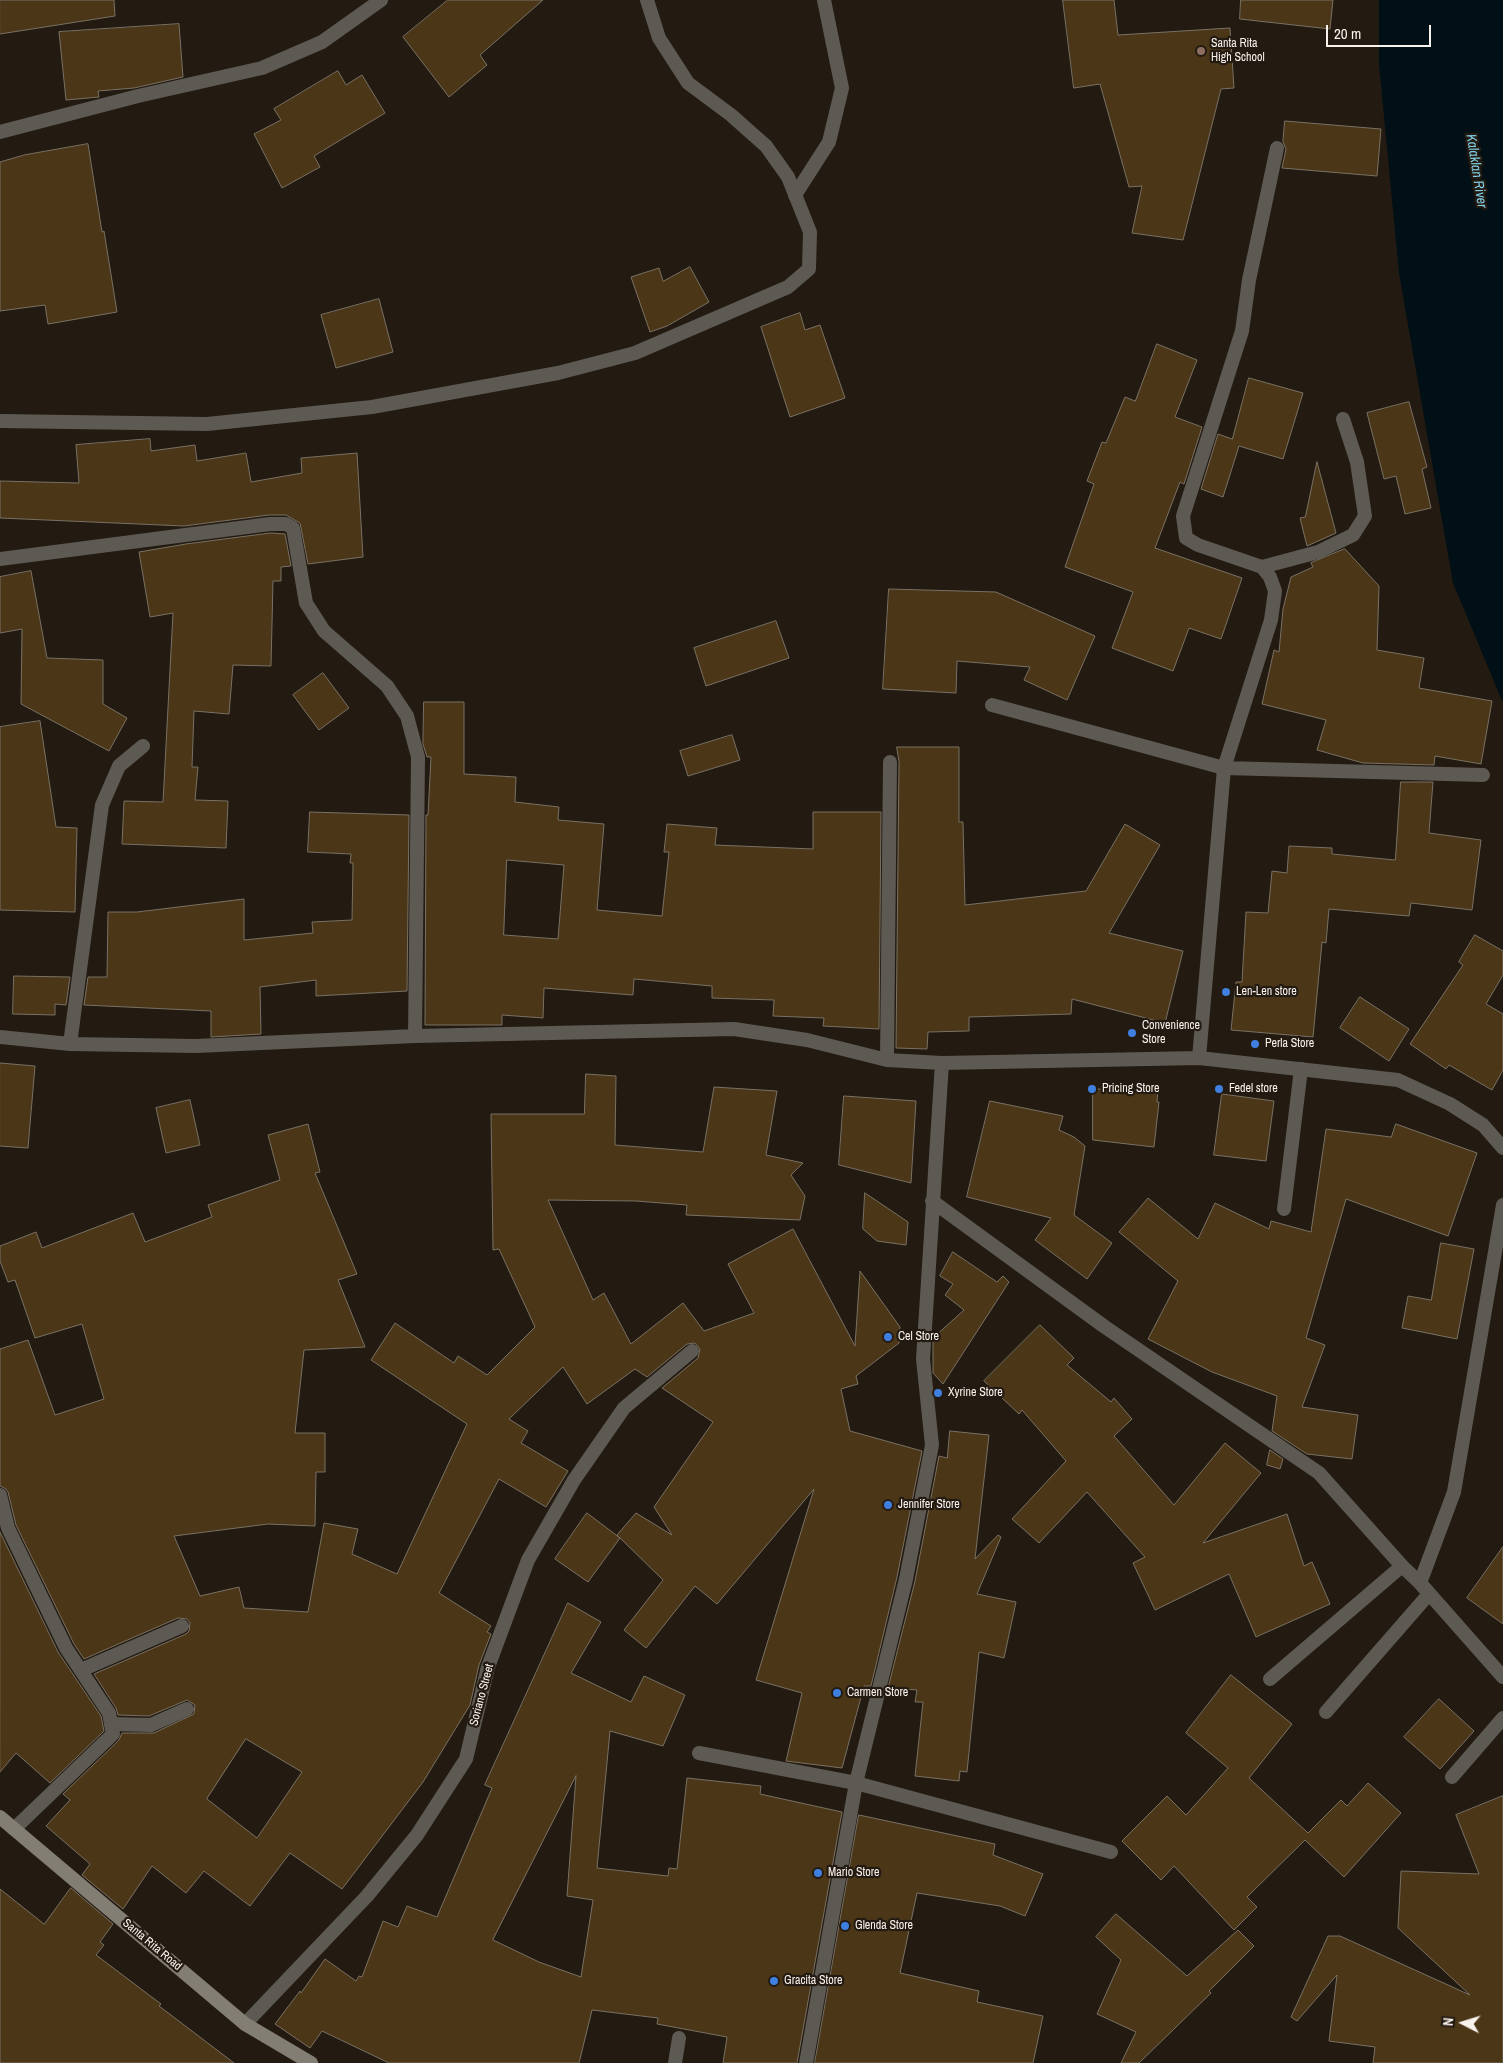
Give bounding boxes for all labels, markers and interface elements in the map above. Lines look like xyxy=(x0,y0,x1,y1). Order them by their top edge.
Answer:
scale bar xyxy=(1328,15,1433,47)
text: 20 m xyxy=(1334,23,1361,44)
place label: Santa Rita High School xyxy=(1211,37,1265,65)
marker: Santa Rita High School xyxy=(1195,45,1207,57)
water label: Kalaklan River xyxy=(1462,133,1490,209)
place label: Len-Len store xyxy=(1236,985,1297,999)
marker: Len-Len store xyxy=(1220,986,1232,998)
place label: Convenience Store xyxy=(1142,1019,1200,1047)
marker: Convenience Store xyxy=(1126,1027,1138,1039)
place label: Perla Store xyxy=(1265,1037,1314,1051)
marker: Perla Store xyxy=(1249,1038,1261,1050)
place label: Pricing Store xyxy=(1102,1082,1159,1096)
place label: Fedel store xyxy=(1229,1082,1278,1096)
marker: Pricing Store xyxy=(1086,1083,1098,1095)
marker: Fedel store xyxy=(1213,1083,1225,1095)
place label: Cel Store xyxy=(898,1330,939,1344)
marker: Cel Store xyxy=(882,1331,894,1343)
place label: Xyrine Store xyxy=(948,1386,1003,1400)
marker: Xyrine Store xyxy=(932,1387,944,1399)
place label: Jennifer Store xyxy=(898,1498,960,1512)
marker: Jennifer Store xyxy=(882,1499,894,1511)
street label: Soriano Street xyxy=(467,1662,497,1728)
place label: Carmen Store xyxy=(847,1686,908,1700)
marker: Carmen Store xyxy=(831,1687,843,1699)
place label: Mario Store xyxy=(828,1866,879,1880)
marker: Mario Store xyxy=(812,1867,824,1879)
street label: Santa Rita Road xyxy=(120,1916,184,1974)
place label: Glenda Store xyxy=(855,1919,913,1933)
marker: Glenda Store xyxy=(839,1920,851,1932)
place label: Gracita Store xyxy=(784,1974,843,1988)
marker: Gracita Store xyxy=(768,1975,780,1987)
north arrow xyxy=(1438,1998,1488,2048)
text: N xyxy=(1439,2017,1457,2027)

